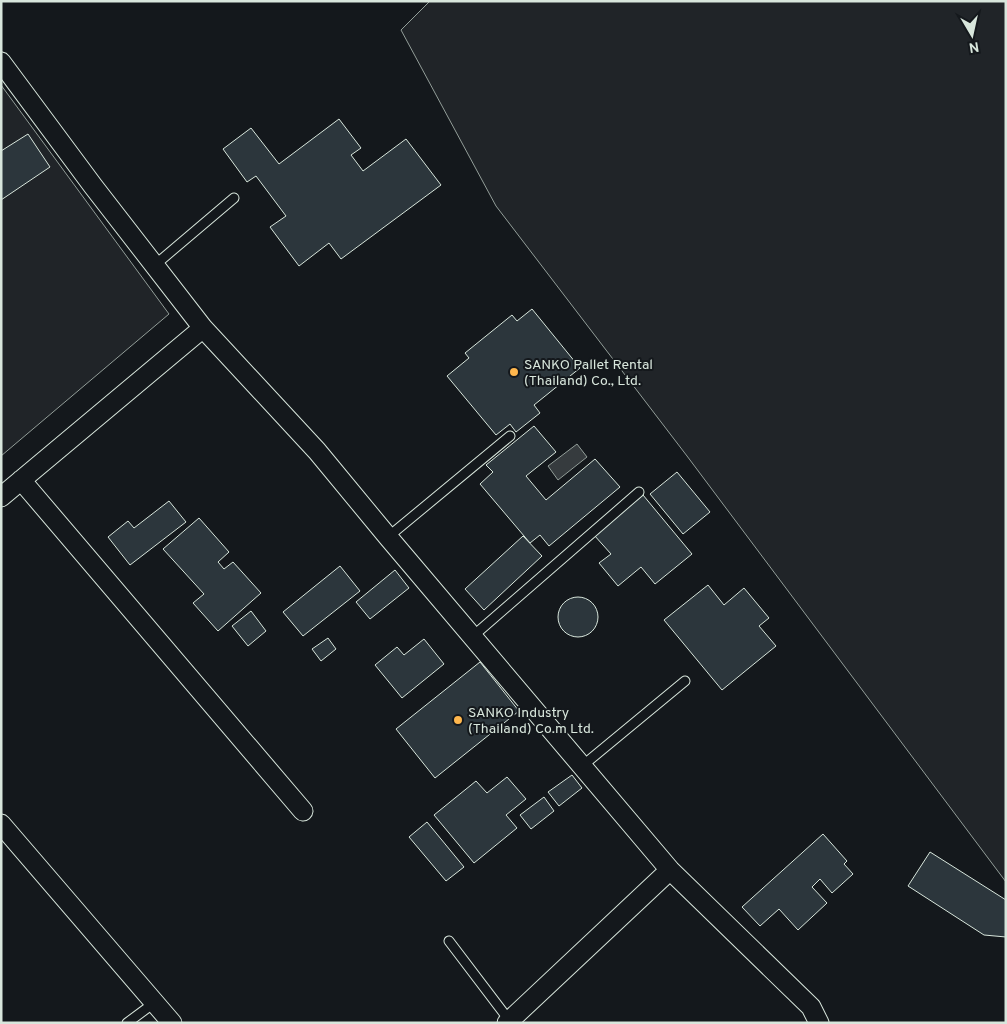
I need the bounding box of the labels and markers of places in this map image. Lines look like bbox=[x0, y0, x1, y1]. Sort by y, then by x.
place label: SANKO Pallet Rental (Thailand) Co., Ltd. bbox=[524, 357, 653, 390]
marker: SANKO Pallet Rental (Thailand) Co., Ltd. bbox=[508, 366, 520, 378]
place label: SANKO Industry (Thailand) Co.m Ltd. bbox=[468, 705, 594, 738]
marker: SANKO Industry (Thailand) Co.m Ltd. bbox=[452, 714, 464, 726]

